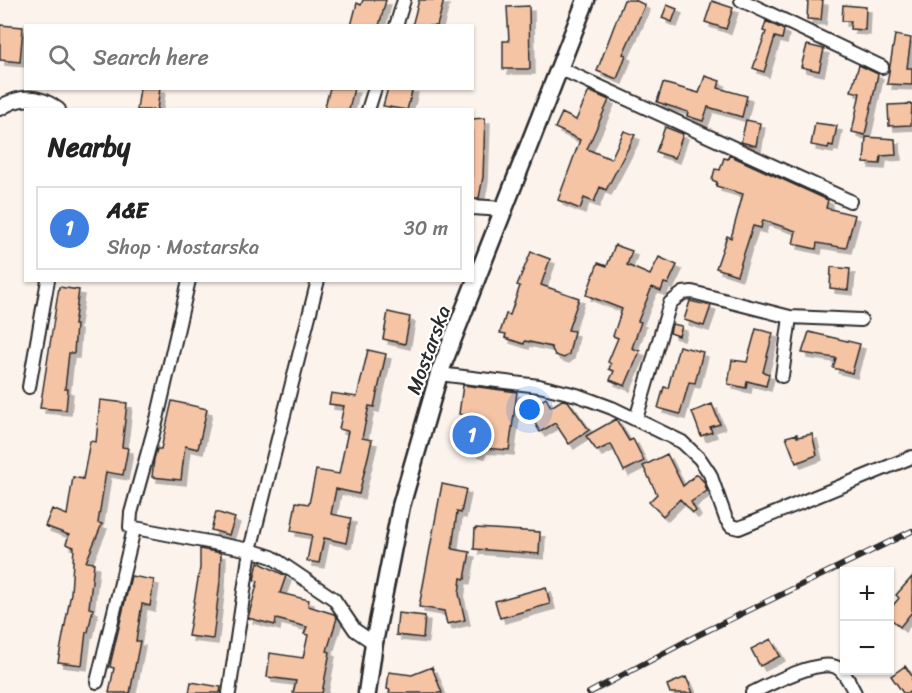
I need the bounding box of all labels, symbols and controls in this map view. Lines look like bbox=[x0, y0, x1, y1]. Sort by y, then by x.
search box bbox=[24, 24, 474, 90]
text: Search here bbox=[93, 38, 209, 77]
icon: search bbox=[45, 41, 78, 74]
text: Nearby bbox=[48, 124, 130, 170]
text: A&E bbox=[107, 191, 148, 230]
text: 1 bbox=[65, 211, 74, 246]
text: 30 m bbox=[404, 211, 448, 246]
text: Shop · Mostarska bbox=[107, 230, 259, 265]
street label: Mostarska bbox=[396, 301, 461, 400]
your location bbox=[515, 395, 544, 424]
pin: 1 bbox=[452, 412, 492, 458]
map controls bbox=[840, 567, 894, 675]
button: + bbox=[840, 567, 894, 621]
button: − bbox=[840, 621, 894, 675]

